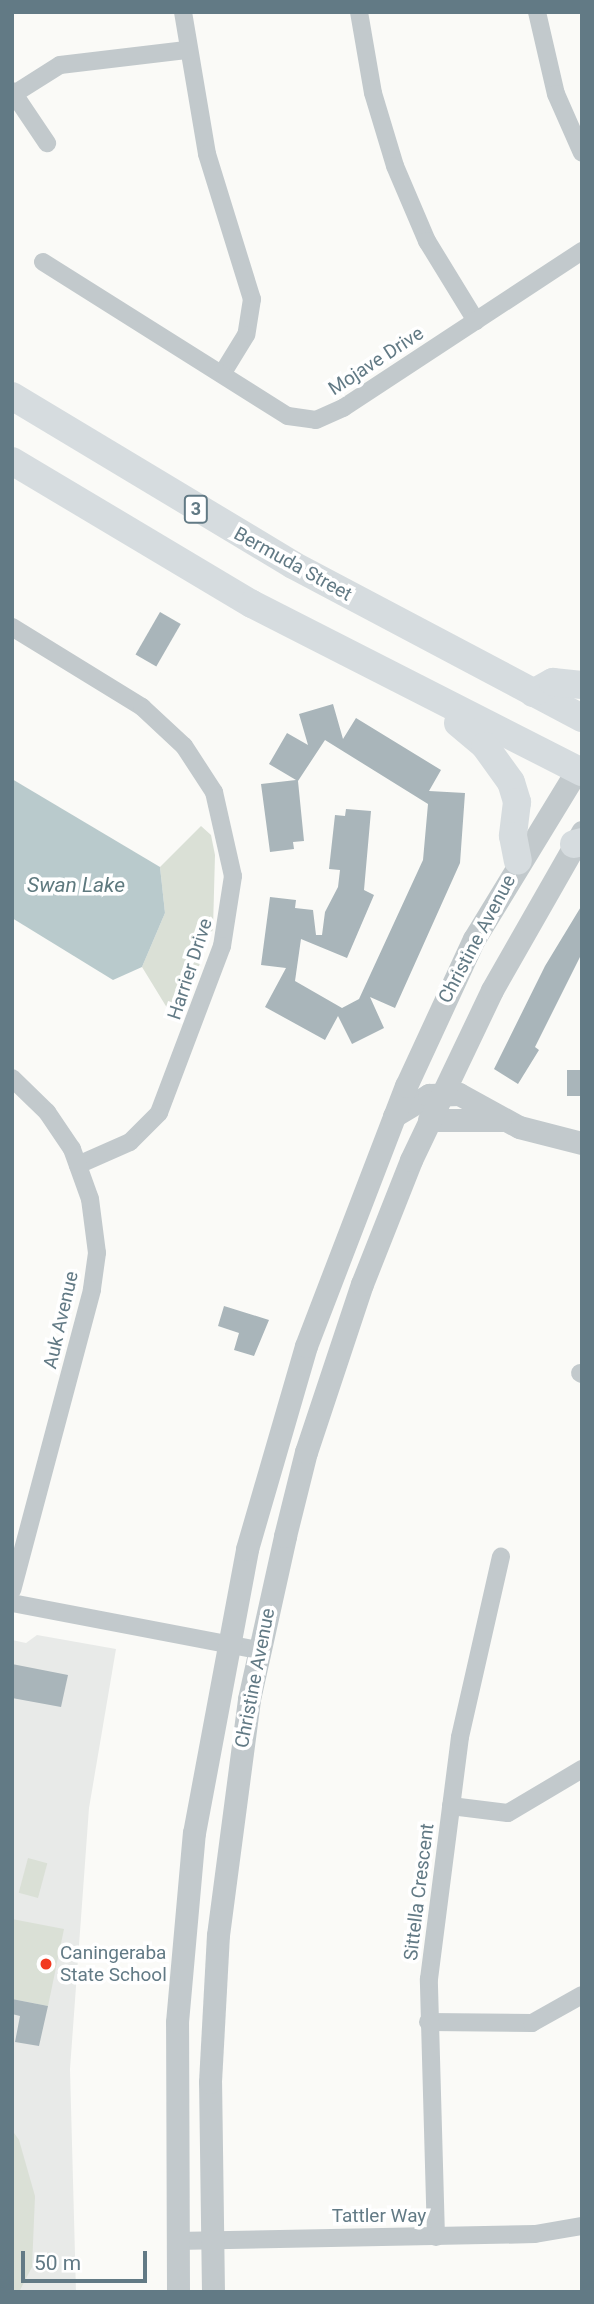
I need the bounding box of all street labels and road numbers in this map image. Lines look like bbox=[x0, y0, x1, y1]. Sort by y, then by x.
street label: Mojave Drive bbox=[324, 322, 428, 400]
road number: 3 bbox=[184, 494, 208, 524]
street label: Bermuda Street bbox=[230, 522, 356, 606]
street label: Christine Avenue bbox=[434, 871, 520, 1007]
street label: Harrier Drive bbox=[163, 915, 217, 1023]
street label: Auk Avenue bbox=[39, 1269, 83, 1371]
street label: Christine Avenue bbox=[230, 1606, 280, 1750]
street label: Sittella Crescent bbox=[399, 1822, 439, 1962]
street label: Tattler Way bbox=[332, 2205, 426, 2227]

